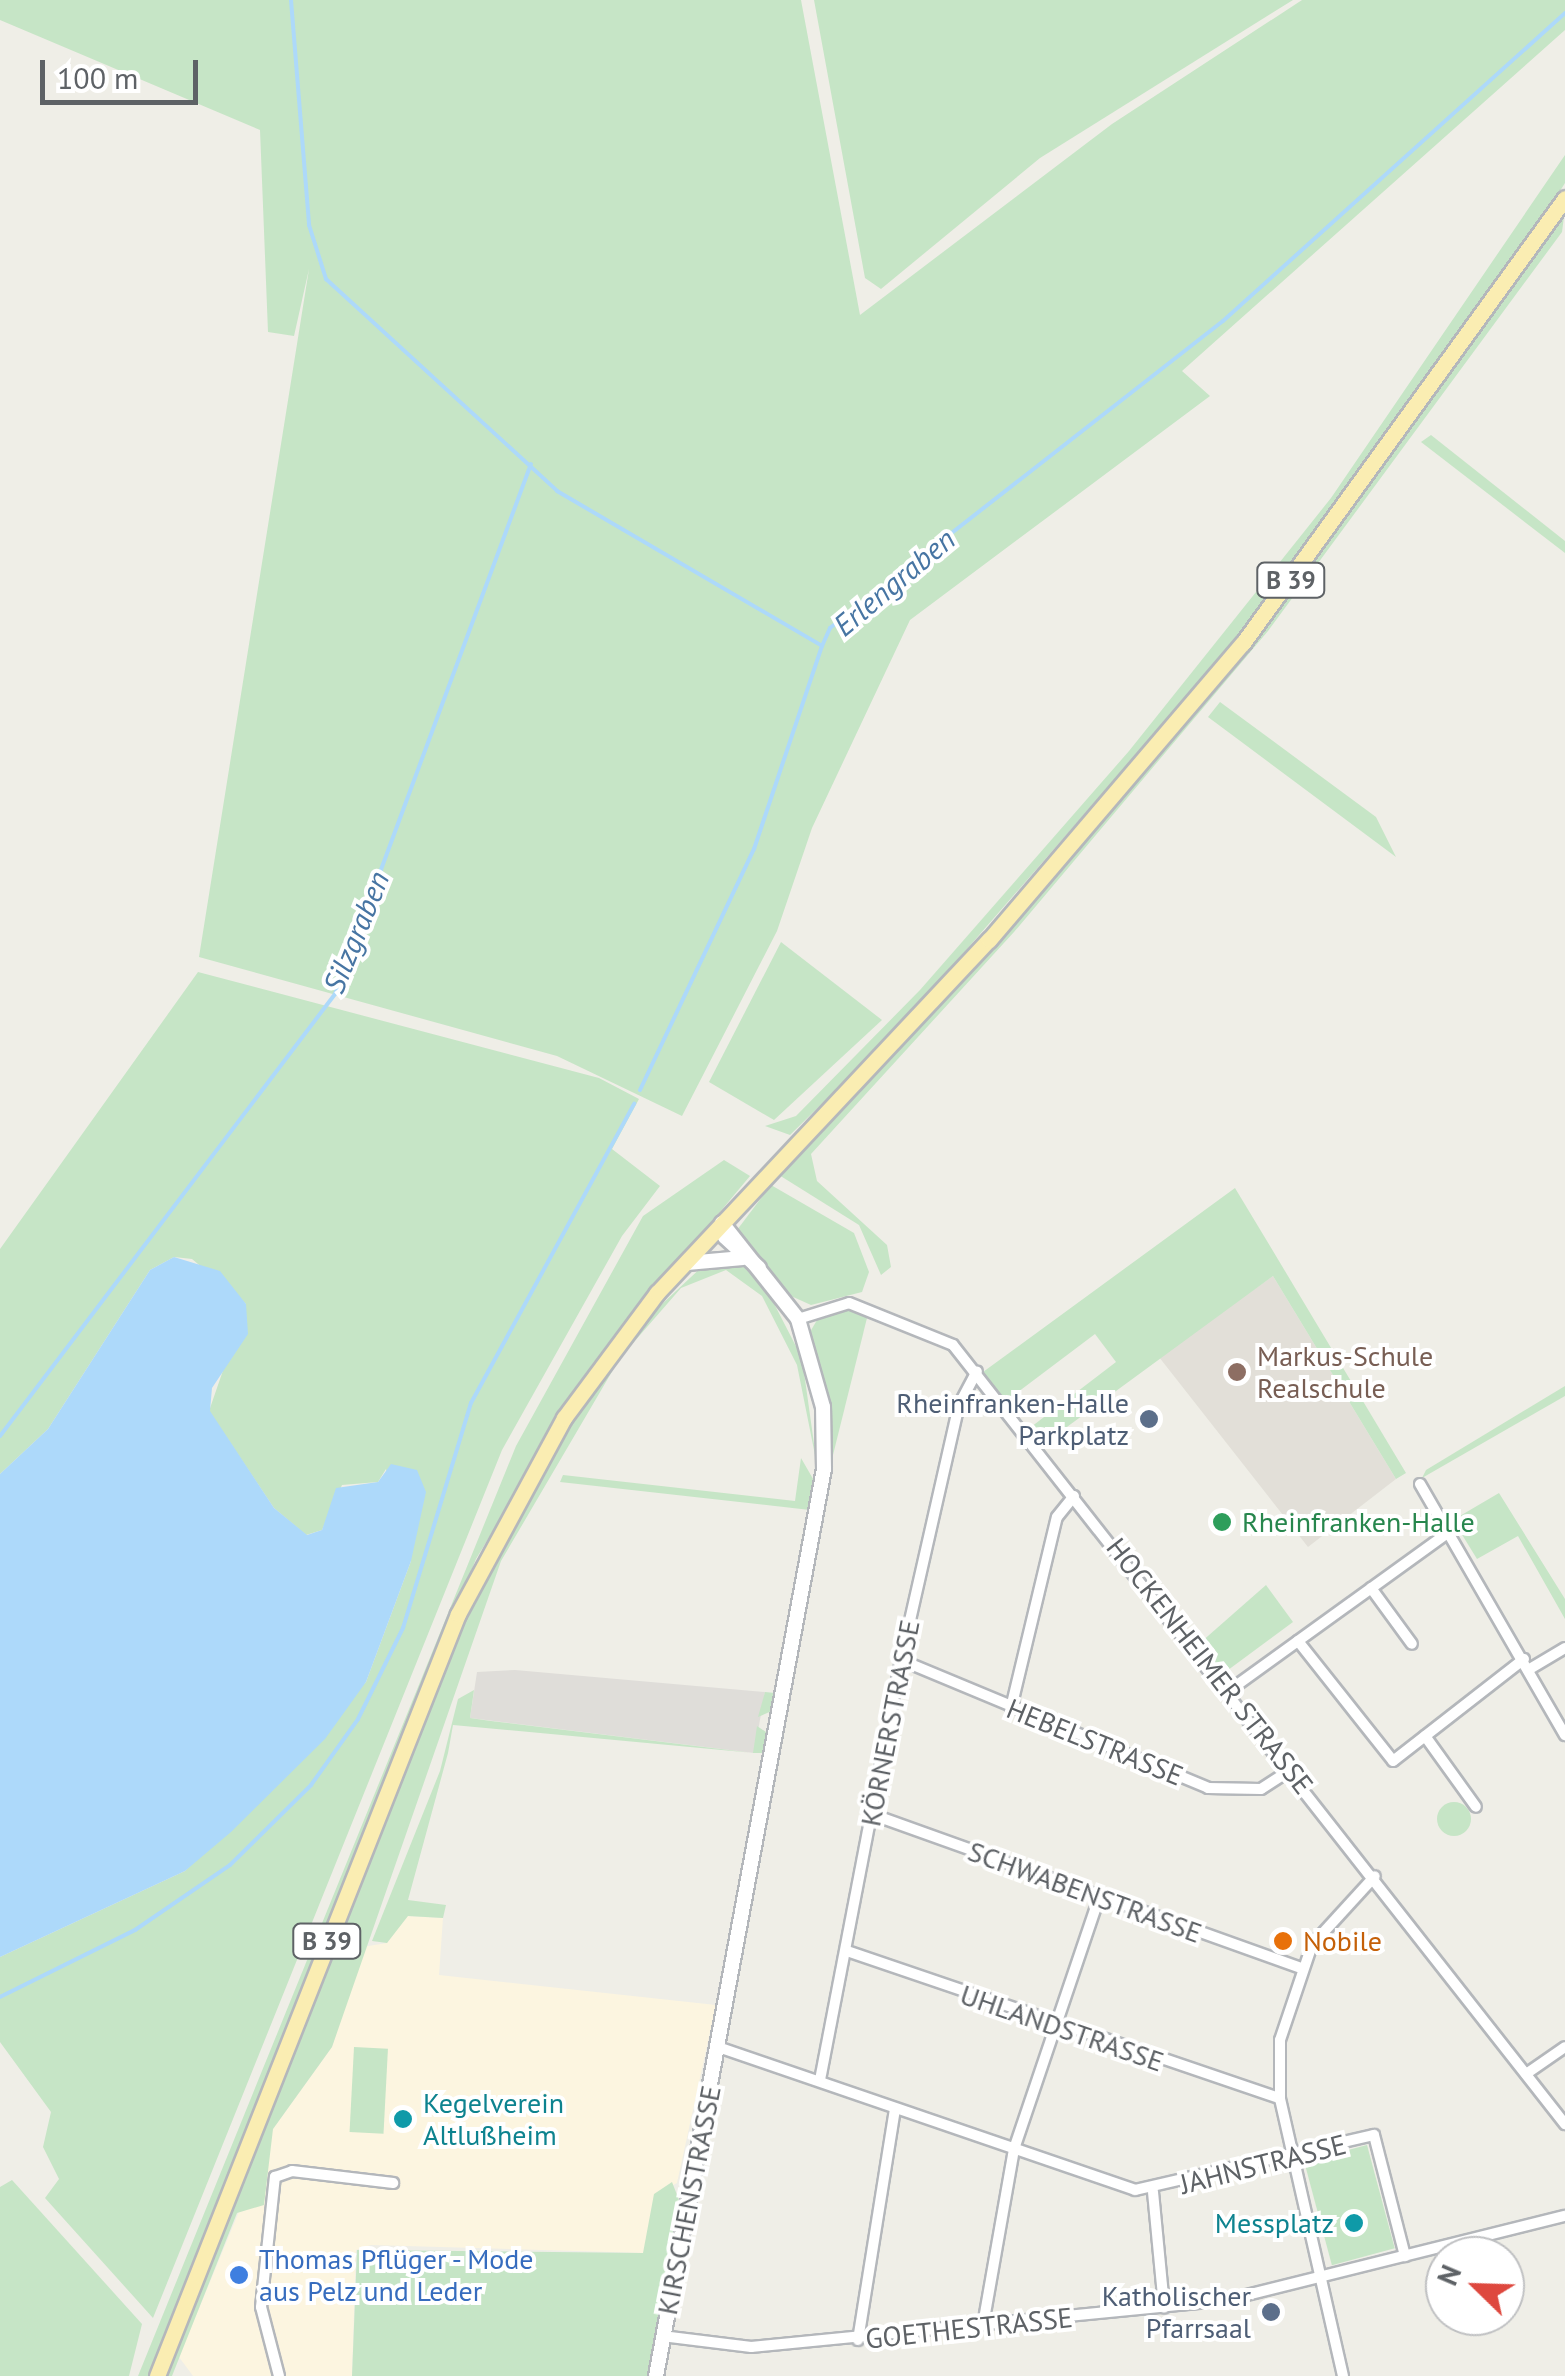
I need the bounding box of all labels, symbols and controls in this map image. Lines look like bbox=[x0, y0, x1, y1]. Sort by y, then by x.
scale bar bbox=[45, 40, 202, 102]
text: 100 m bbox=[57, 58, 138, 97]
water label: Erlengraben bbox=[826, 521, 962, 643]
road number: B 39 bbox=[1256, 560, 1326, 600]
water label: Silzgraben bbox=[315, 866, 397, 998]
place label: Markus-Schule Realschule bbox=[1257, 1339, 1433, 1405]
marker: Markus-Schule Realschule bbox=[1226, 1361, 1248, 1383]
place label: Rheinfranken-Halle Parkplatz bbox=[896, 1386, 1129, 1452]
marker: Rheinfranken-Halle Parkplatz bbox=[1138, 1408, 1160, 1430]
place label: Rheinfranken-Halle bbox=[1242, 1505, 1475, 1539]
marker: Rheinfranken-Halle bbox=[1211, 1511, 1233, 1533]
street label: HOCKENHEIMER STRASSE bbox=[1100, 1531, 1320, 1801]
street label: KÖRNERSTRASSE bbox=[854, 1617, 926, 1829]
street label: HEBELSTRASSE bbox=[1002, 1691, 1188, 1793]
street label: SCHWABENSTRASSE bbox=[964, 1834, 1206, 1950]
road number: B 39 bbox=[292, 1921, 362, 1961]
place label: Nobile bbox=[1303, 1924, 1382, 1958]
marker: Nobile bbox=[1272, 1930, 1294, 1952]
street label: UHLANDSTRASSE bbox=[956, 1977, 1168, 2079]
street label: KIRSCHENSTRASSE bbox=[650, 2082, 728, 2318]
place label: Kegelverein Altlußheim bbox=[423, 2086, 564, 2152]
marker: Kegelverein Altlußheim bbox=[392, 2108, 414, 2130]
street label: JAHNSTRASSE bbox=[1177, 2127, 1349, 2201]
place label: Messplatz bbox=[1215, 2206, 1334, 2240]
marker: Messplatz bbox=[1343, 2212, 1365, 2234]
north arrow bbox=[1425, 2236, 1525, 2336]
place label: Thomas Pflüger - Mode aus Pelz und Leder bbox=[259, 2242, 538, 2308]
text: N bbox=[1428, 2259, 1469, 2291]
marker: Thomas Pflüger - Mode aus Pelz und Leder bbox=[228, 2264, 250, 2286]
place label: Katholischer Pfarrsaal bbox=[1102, 2279, 1251, 2345]
street label: GOETHESTRASSE bbox=[864, 2300, 1074, 2356]
marker: Katholischer Pfarrsaal bbox=[1260, 2301, 1282, 2323]

